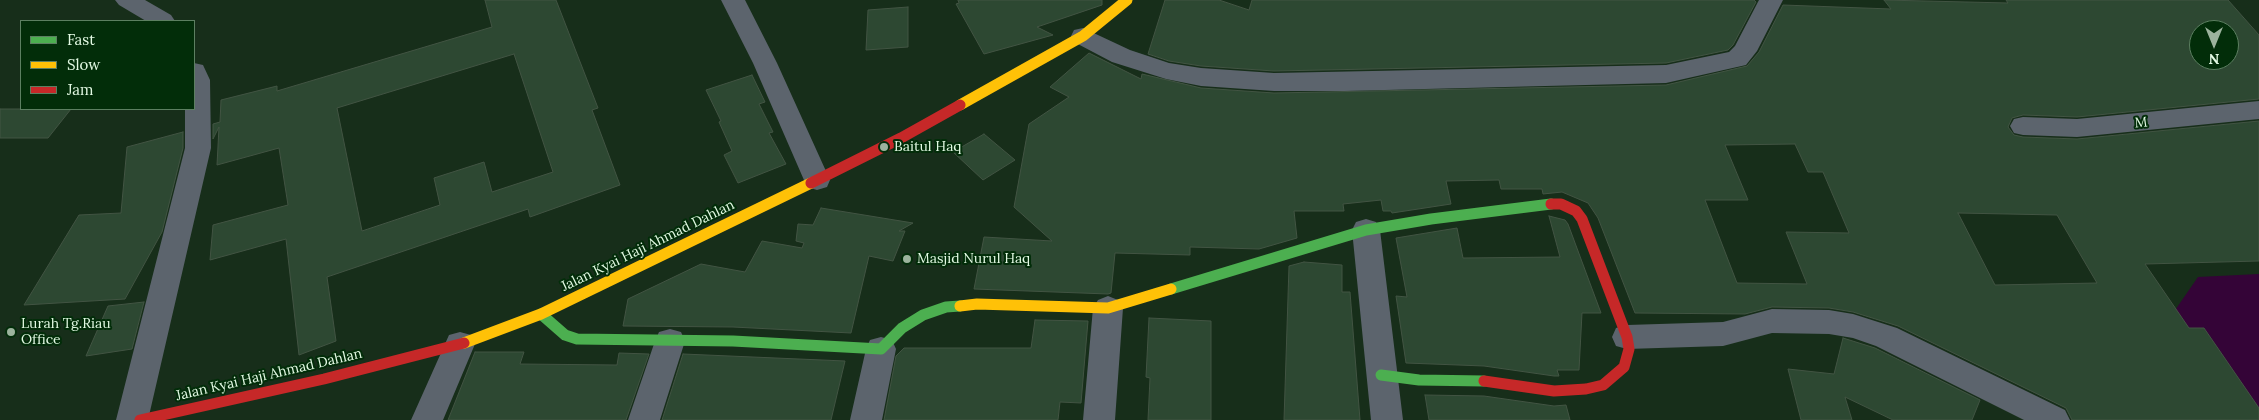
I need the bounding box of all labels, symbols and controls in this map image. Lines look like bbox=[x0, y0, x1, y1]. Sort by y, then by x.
legend bbox=[20, 20, 195, 110]
north arrow bbox=[2189, 20, 2239, 70]
text: Fast bbox=[67, 30, 95, 49]
text: N bbox=[2209, 50, 2219, 68]
text: Slow bbox=[67, 55, 100, 74]
text: Jam bbox=[67, 80, 94, 99]
street label: M bbox=[2134, 114, 2148, 132]
place label: Baitul Haq bbox=[894, 139, 961, 155]
marker: Baitul Haq bbox=[878, 141, 890, 153]
street label: Jalan Kyai Haji Ahmad Dahlan bbox=[559, 197, 737, 295]
place label: Masjid Nurul Haq bbox=[917, 251, 1030, 267]
marker: Masjid Nurul Haq bbox=[901, 253, 913, 265]
place label: Lurah Tg.Riau Office bbox=[21, 316, 110, 348]
marker: Lurah Tg.Riau Office bbox=[5, 326, 17, 338]
street label: Jalan Kyai Haji Ahmad Dahlan bbox=[174, 345, 364, 405]

